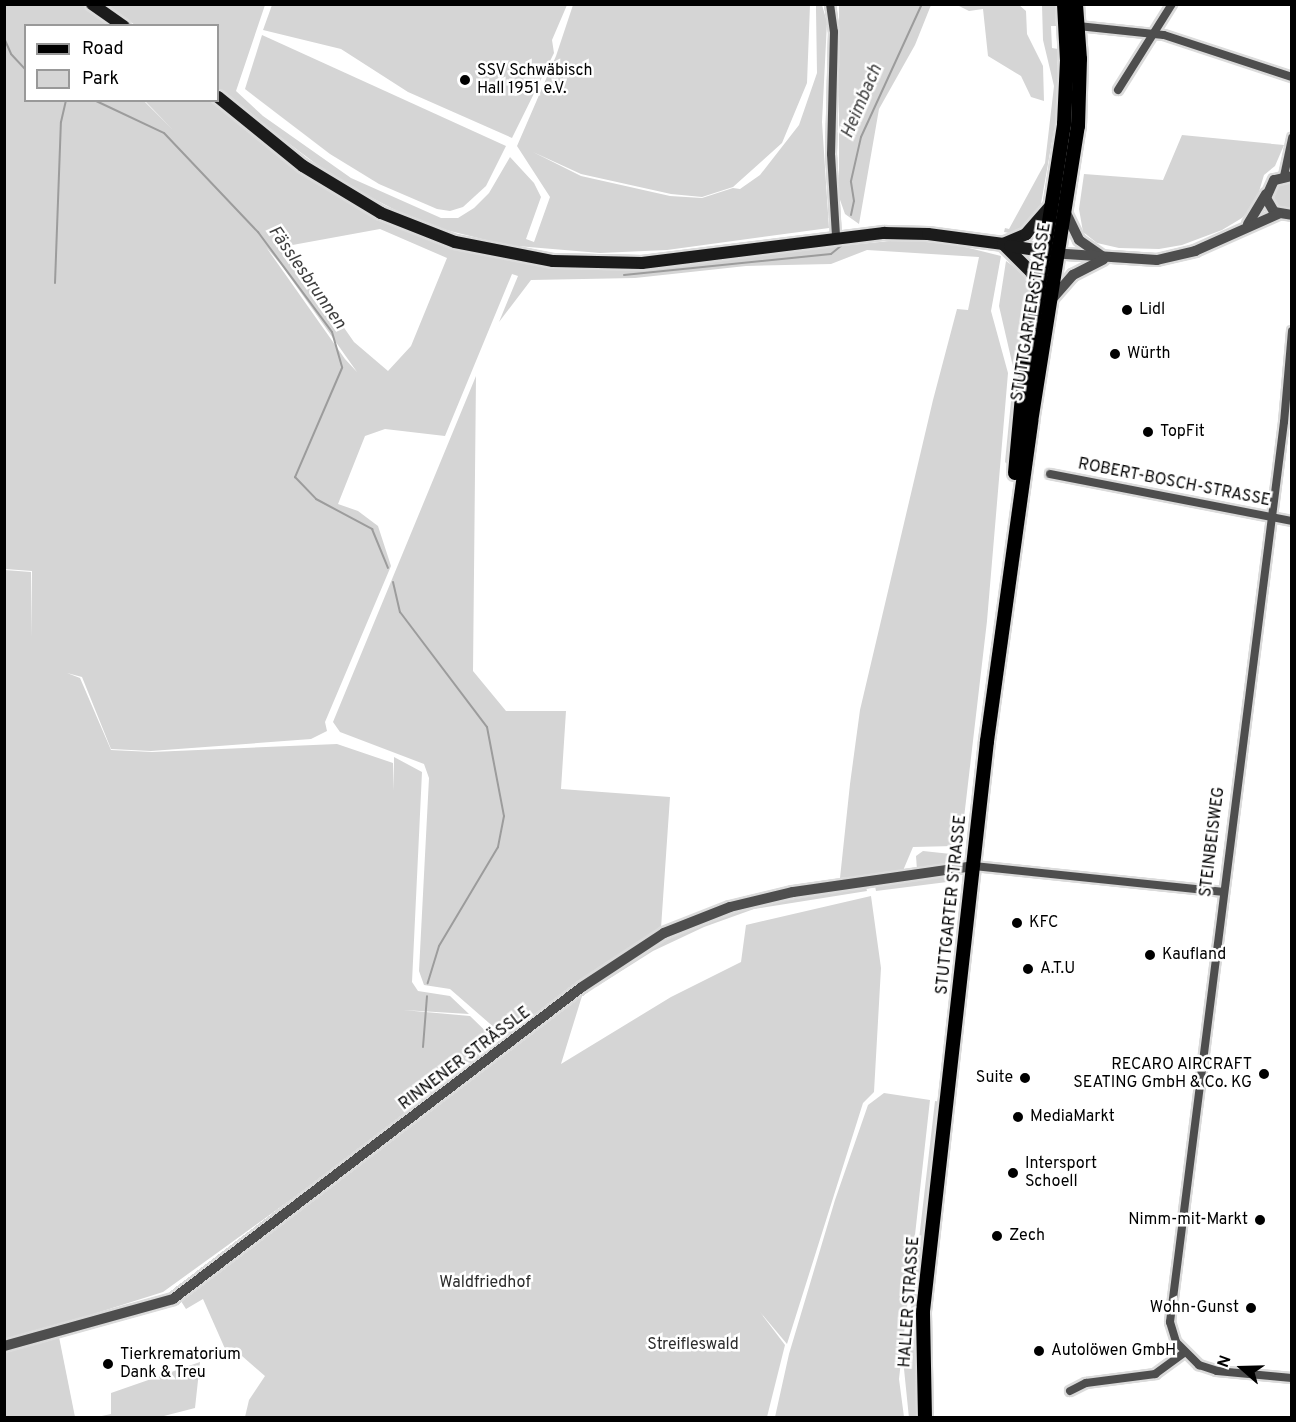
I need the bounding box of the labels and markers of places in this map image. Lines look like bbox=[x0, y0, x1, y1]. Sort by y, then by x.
place label: SSV Schwäbisch Hall 1951 e.V. bbox=[477, 61, 593, 99]
marker: SSV Schwäbisch Hall 1951 e.V. bbox=[458, 73, 472, 87]
place label: Lidl bbox=[1139, 300, 1165, 320]
marker: Lidl bbox=[1120, 303, 1134, 317]
place label: Würth bbox=[1127, 344, 1170, 364]
marker: Würth bbox=[1108, 347, 1122, 361]
place label: TopFit bbox=[1160, 422, 1205, 442]
marker: TopFit bbox=[1141, 425, 1155, 439]
place label: KFC bbox=[1029, 913, 1058, 933]
marker: KFC bbox=[1010, 916, 1024, 930]
place label: Kaufland bbox=[1162, 945, 1226, 965]
marker: Kaufland bbox=[1143, 948, 1157, 962]
place label: A.T.U bbox=[1040, 959, 1075, 979]
marker: A.T.U bbox=[1021, 962, 1035, 976]
place label: RECARO AIRCRAFT SEATING GmbH & Co. KG bbox=[1073, 1055, 1252, 1093]
marker: RECARO AIRCRAFT SEATING GmbH & Co. KG bbox=[1257, 1067, 1271, 1081]
place label: Suite bbox=[976, 1068, 1013, 1088]
marker: Suite bbox=[1018, 1071, 1032, 1085]
place label: MediaMarkt bbox=[1030, 1107, 1115, 1127]
marker: MediaMarkt bbox=[1011, 1110, 1025, 1124]
place label: Intersport Schoell bbox=[1025, 1154, 1097, 1192]
marker: Intersport Schoell bbox=[1006, 1166, 1020, 1180]
place label: Nimm-mit-Markt bbox=[1128, 1210, 1248, 1230]
marker: Nimm-mit-Markt bbox=[1253, 1213, 1267, 1227]
place label: Zech bbox=[1009, 1226, 1045, 1246]
marker: Zech bbox=[990, 1229, 1004, 1243]
place label: Wohn-Gunst bbox=[1150, 1298, 1239, 1318]
marker: Wohn-Gunst bbox=[1244, 1301, 1258, 1315]
place label: Autolöwen GmbH bbox=[1051, 1341, 1176, 1361]
marker: Autolöwen GmbH bbox=[1032, 1344, 1046, 1358]
place label: Tierkrematorium Dank & Treu bbox=[120, 1345, 241, 1383]
marker: Tierkrematorium Dank & Treu bbox=[101, 1357, 115, 1371]

